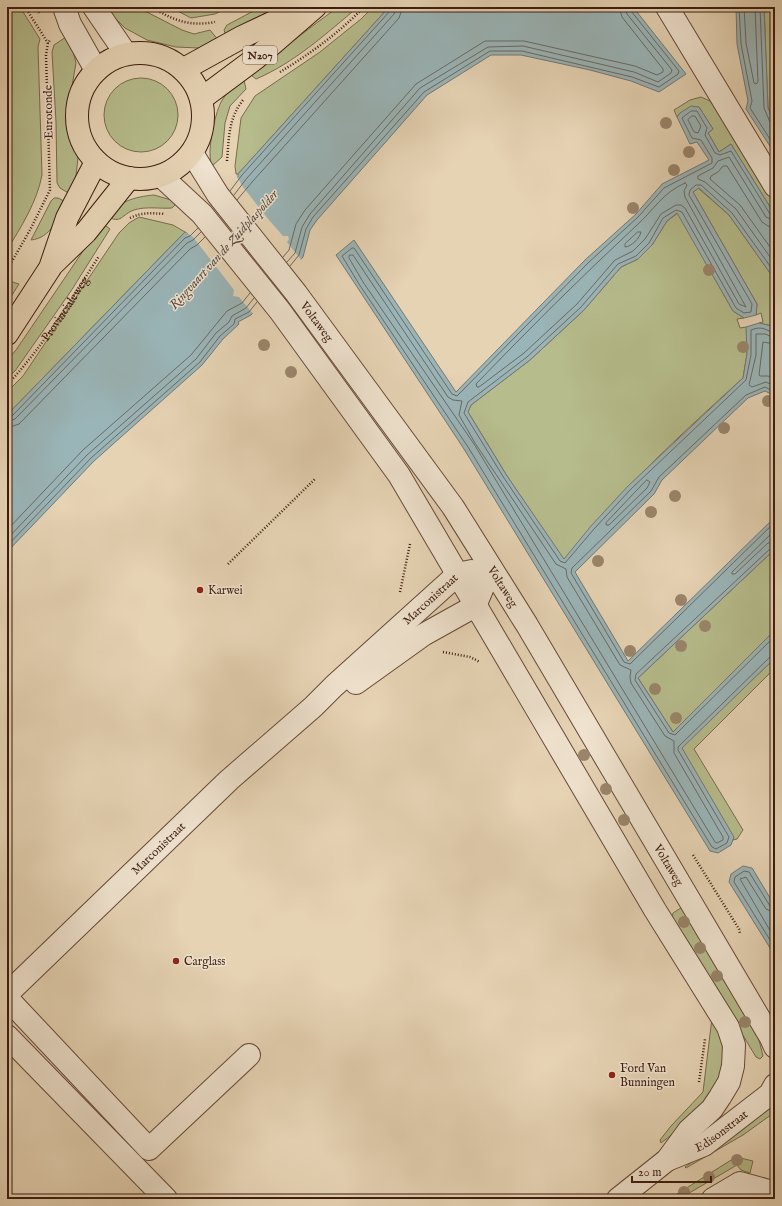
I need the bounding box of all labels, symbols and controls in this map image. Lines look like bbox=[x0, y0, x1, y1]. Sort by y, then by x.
road number: N207 bbox=[243, 46, 277, 64]
street label: Eurotonde bbox=[41, 84, 56, 139]
water label: Ringvaart van de Zuidplaspolder bbox=[166, 186, 283, 314]
street label: Provincialeweg bbox=[38, 273, 93, 344]
street label: Voltaweg bbox=[296, 298, 336, 345]
street label: Voltaweg bbox=[483, 563, 521, 611]
street label: Marconistraat bbox=[400, 571, 461, 628]
place label: Karwei bbox=[208, 583, 243, 598]
marker: Karwei bbox=[195, 585, 205, 595]
street label: Marconistraat bbox=[128, 819, 189, 878]
street label: Voltaweg bbox=[650, 841, 687, 889]
place label: Carglass bbox=[184, 954, 226, 969]
marker: Carglass bbox=[171, 956, 181, 966]
place label: Ford Van Bunningen bbox=[620, 1061, 676, 1090]
marker: Ford Van Bunningen bbox=[607, 1070, 617, 1080]
street label: Edisonstraat bbox=[693, 1107, 751, 1156]
scale bar bbox=[632, 1158, 711, 1184]
text: 20 m bbox=[638, 1165, 661, 1180]

